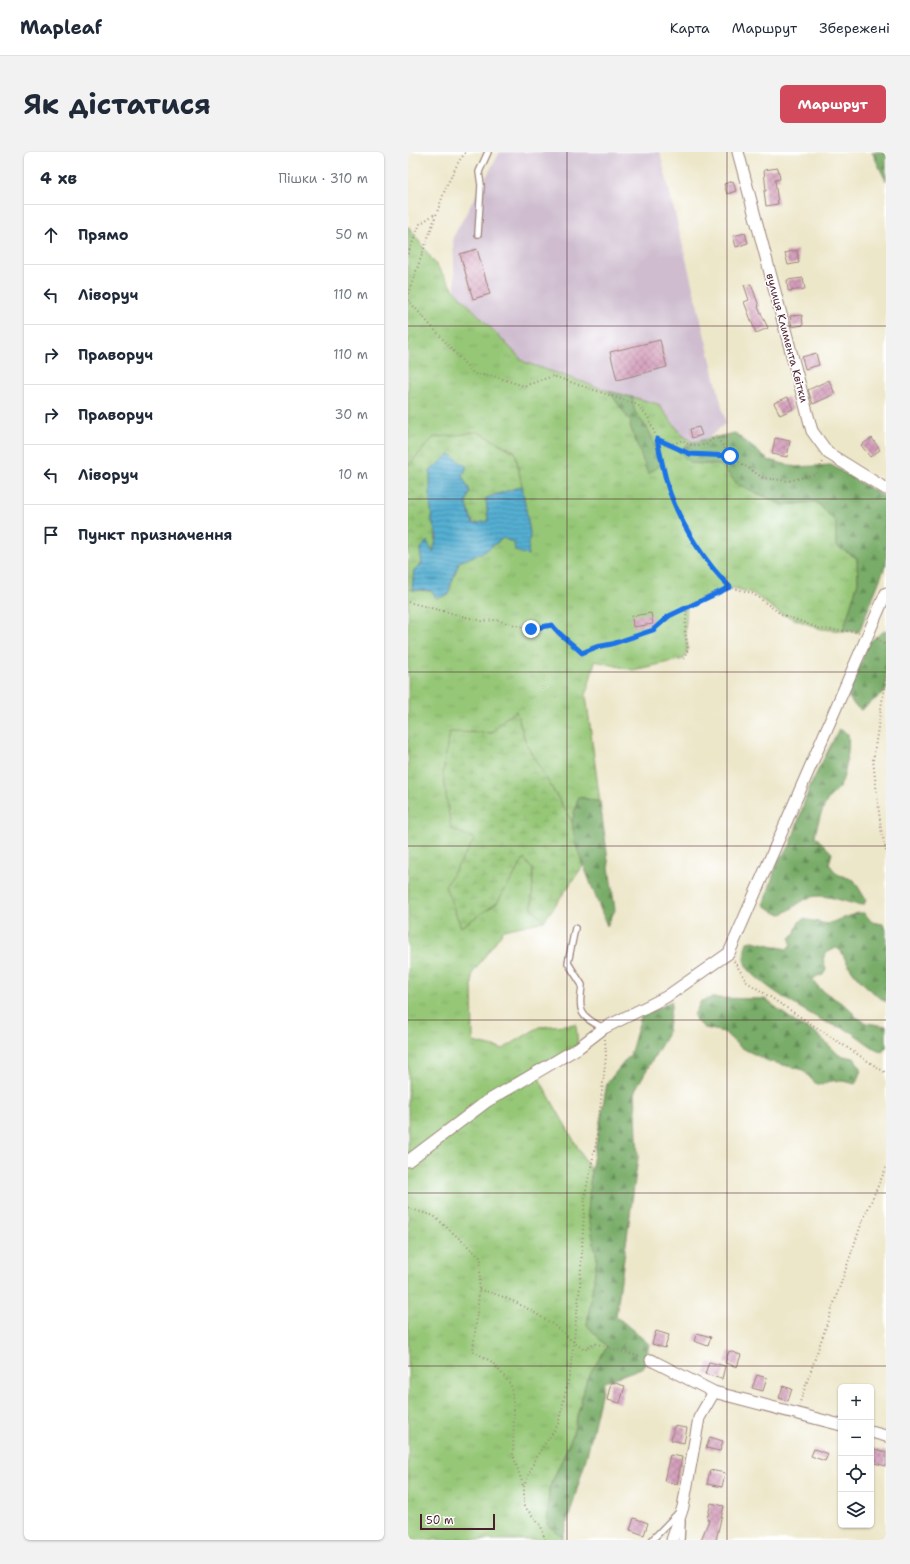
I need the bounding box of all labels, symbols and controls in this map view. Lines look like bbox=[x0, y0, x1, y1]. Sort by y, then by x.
text: Mapleaf bbox=[20, 15, 102, 40]
text: Карта bbox=[670, 19, 710, 37]
text: Маршрут bbox=[732, 19, 797, 37]
text: Збережені bbox=[819, 19, 890, 37]
text: Як дістатися bbox=[24, 85, 211, 123]
button: Маршрут bbox=[780, 85, 886, 123]
text: 4 хв bbox=[40, 167, 77, 189]
text: Пішки · 310 m bbox=[278, 170, 368, 187]
icon: ahead bbox=[40, 224, 62, 246]
text: Прямо bbox=[78, 225, 128, 245]
text: 50 m bbox=[335, 226, 368, 243]
street label: вулиця Климента Квітки bbox=[763, 272, 811, 404]
icon: left bbox=[40, 284, 62, 306]
text: Ліворуч bbox=[78, 285, 138, 305]
text: 110 m bbox=[333, 286, 368, 303]
icon: right bbox=[40, 344, 62, 366]
text: Праворуч bbox=[78, 345, 153, 365]
text: 110 m bbox=[333, 346, 368, 363]
icon: right bbox=[40, 404, 62, 426]
text: Праворуч bbox=[78, 405, 153, 425]
text: 30 m bbox=[334, 406, 368, 423]
route start bbox=[721, 447, 739, 465]
icon: left bbox=[40, 464, 62, 486]
text: Ліворуч bbox=[78, 465, 138, 485]
text: 10 m bbox=[338, 466, 368, 483]
icon: arrive bbox=[40, 524, 62, 546]
text: Пункт призначення bbox=[78, 525, 233, 545]
route end bbox=[522, 620, 540, 638]
map controls bbox=[838, 1384, 874, 1528]
button: + bbox=[838, 1384, 874, 1420]
button: − bbox=[838, 1420, 874, 1456]
button: locate bbox=[838, 1456, 874, 1492]
button: layers bbox=[838, 1492, 874, 1528]
scale bar bbox=[420, 1512, 495, 1531]
text: 50 m bbox=[426, 1513, 454, 1528]

